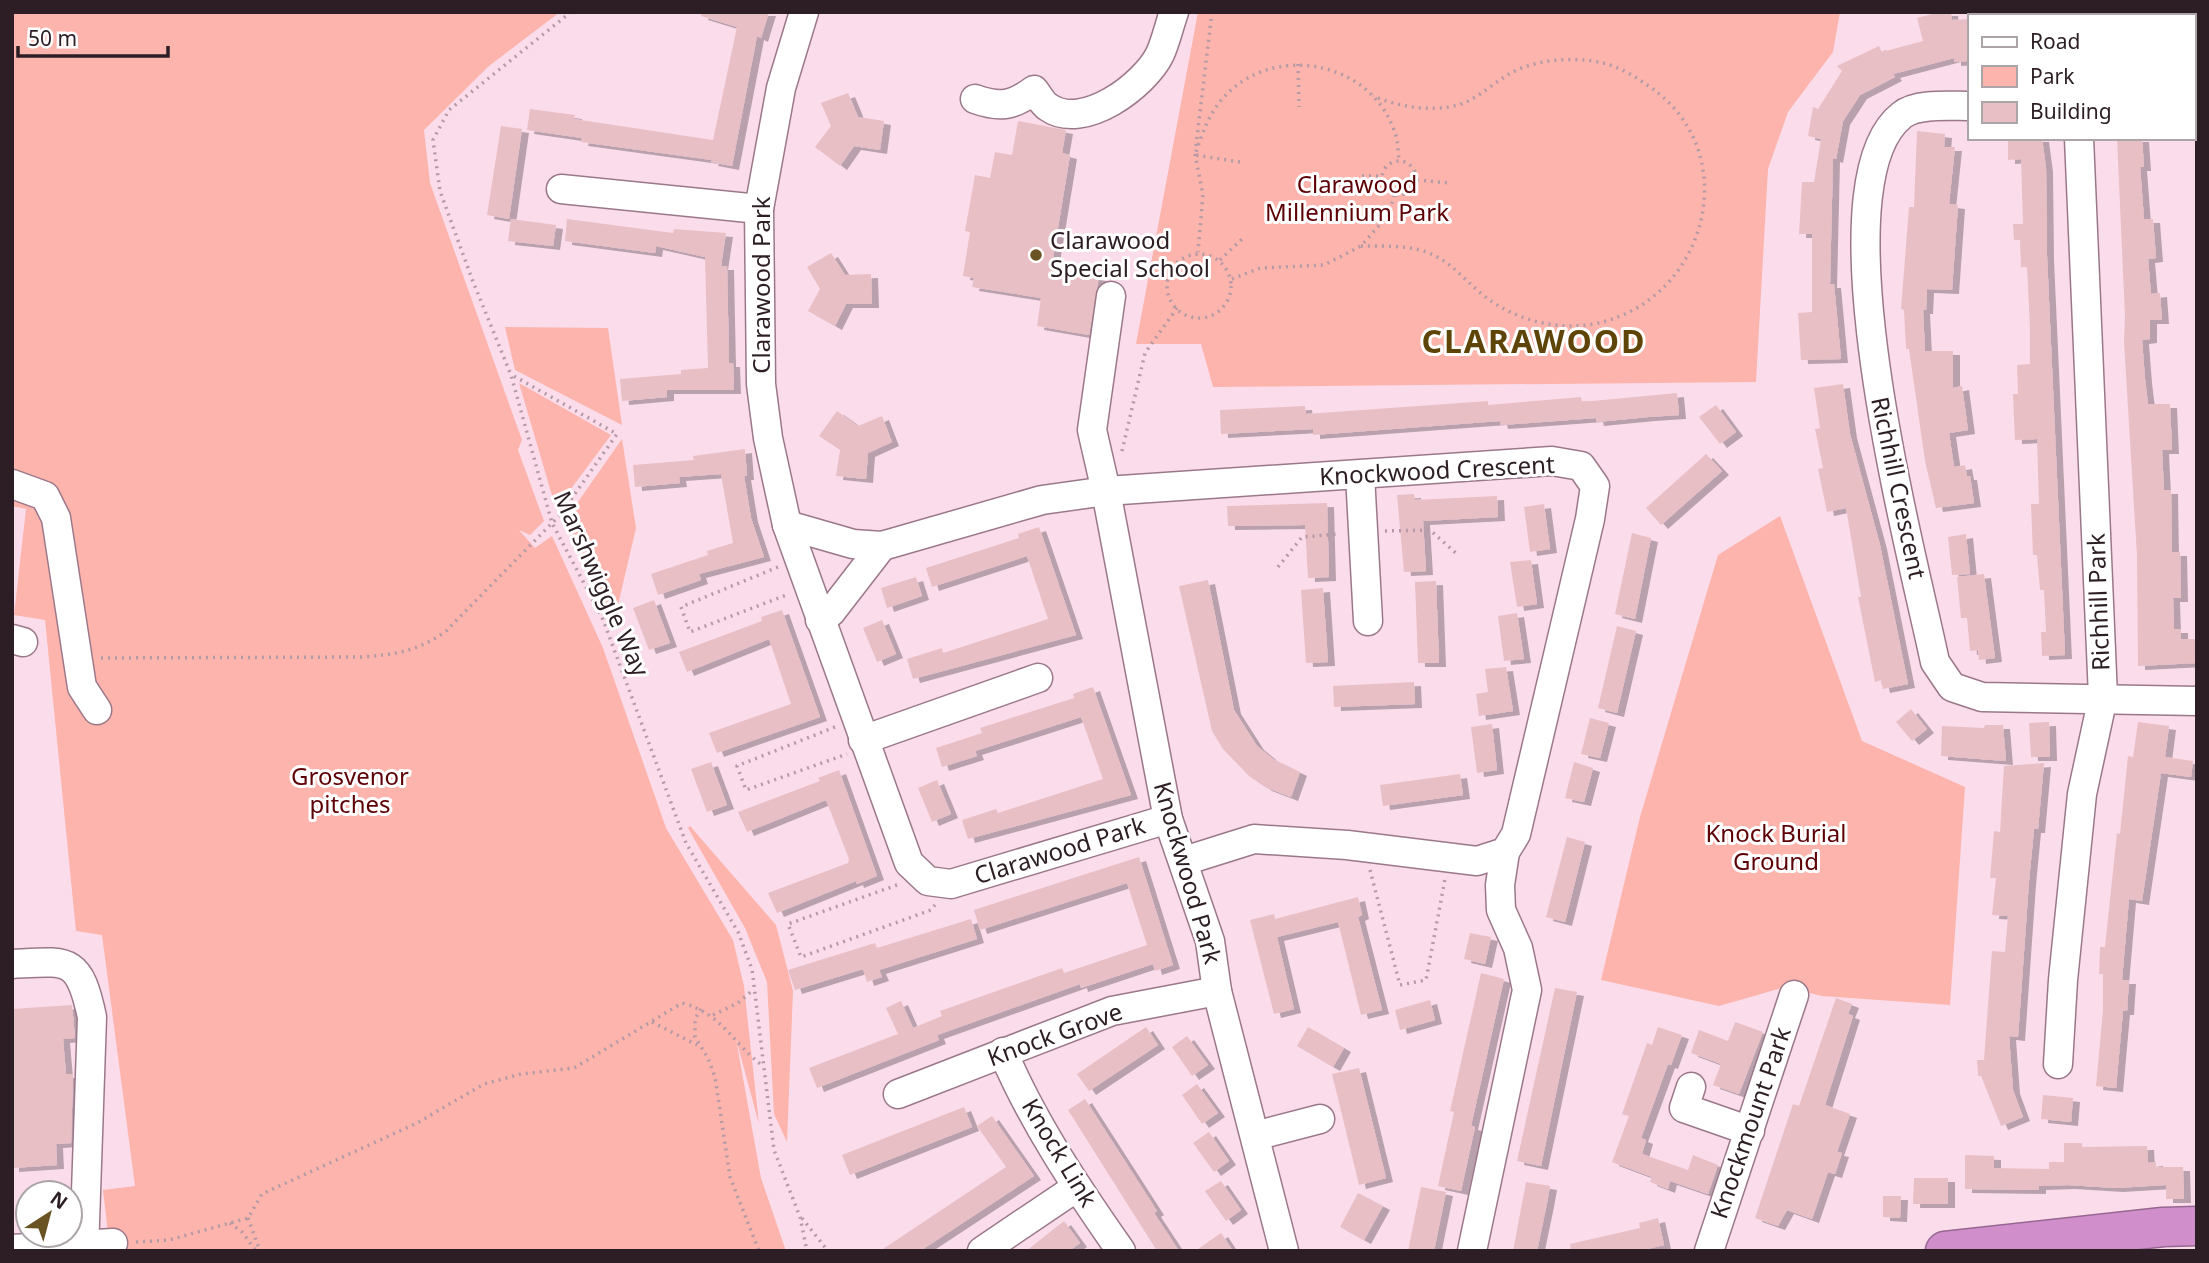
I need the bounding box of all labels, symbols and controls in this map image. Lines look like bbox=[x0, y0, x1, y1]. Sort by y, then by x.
scale bar bbox=[18, 14, 168, 58]
legend bbox=[1968, 14, 2195, 140]
text: 50 m bbox=[28, 24, 77, 52]
text: Road bbox=[2030, 27, 2080, 55]
text: Park bbox=[2030, 62, 2075, 90]
text: Building bbox=[2030, 97, 2112, 125]
park label: Clarawood Millennium Park bbox=[1265, 167, 1449, 228]
street label: Clarawood Park bbox=[744, 196, 777, 374]
place label: Clarawood Special School bbox=[1050, 223, 1210, 284]
marker: Clarawood Special School bbox=[1028, 247, 1044, 263]
district label: CLARAWOOD bbox=[1421, 319, 1647, 362]
street label: Richhill Crescent bbox=[1864, 394, 1935, 582]
street label: Knockwood Crescent bbox=[1318, 447, 1556, 492]
street label: Marshwiggle Way bbox=[547, 486, 658, 682]
street label: Richhill Park bbox=[2079, 532, 2116, 672]
park label: Grosvenor pitches bbox=[291, 759, 409, 820]
street label: Knockwood Park bbox=[1147, 778, 1230, 968]
street label: Clarawood Park bbox=[970, 808, 1149, 891]
park label: Knock Burial Ground bbox=[1706, 816, 1846, 877]
street label: Knock Grove bbox=[982, 994, 1127, 1073]
street label: Knockmount Park bbox=[1701, 1022, 1798, 1223]
street label: Knock Link bbox=[1015, 1092, 1106, 1213]
north arrow bbox=[14, 1179, 84, 1249]
text: N bbox=[45, 1185, 73, 1215]

